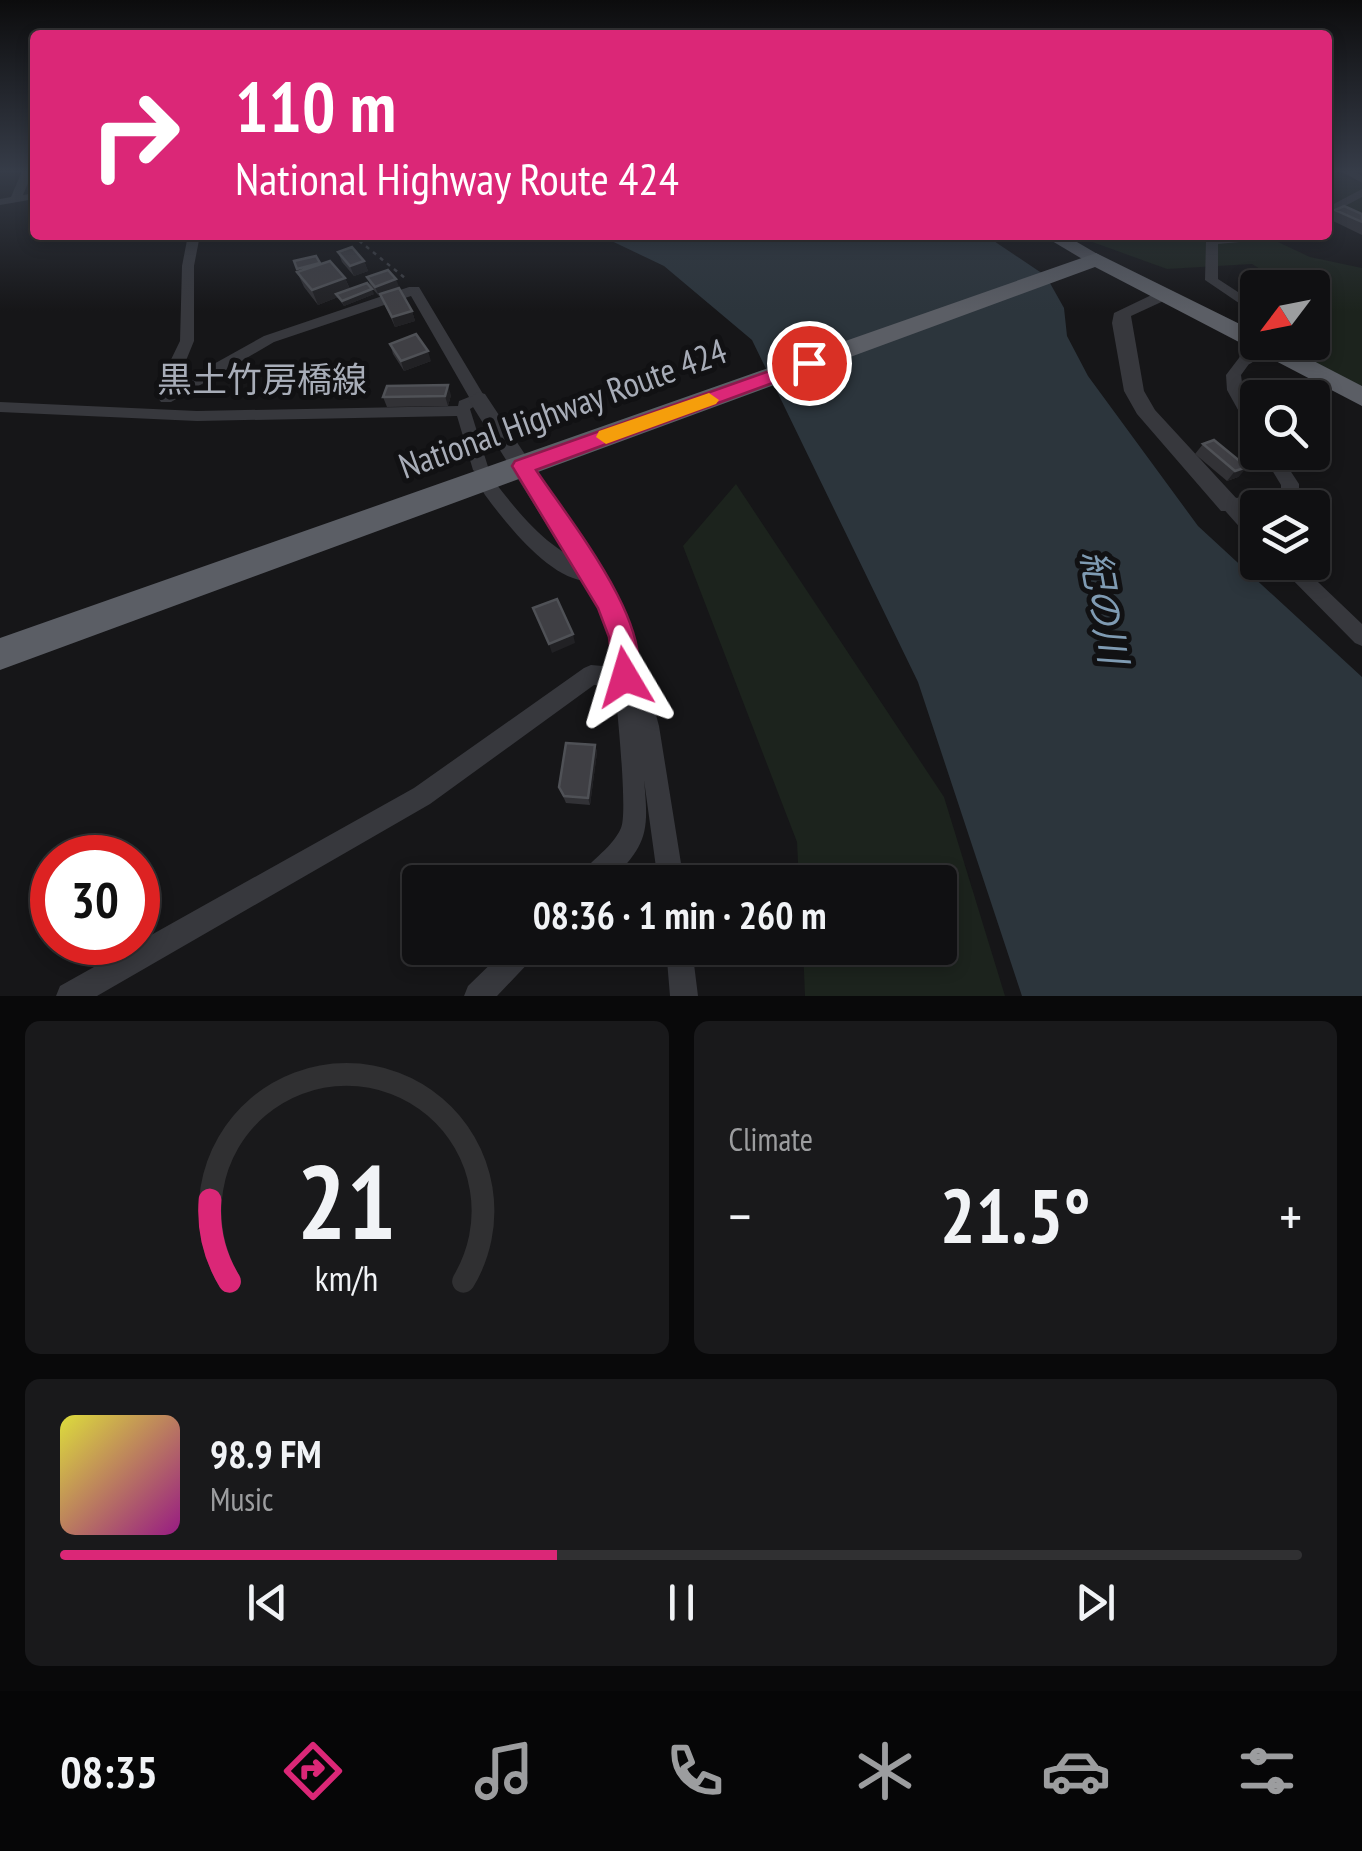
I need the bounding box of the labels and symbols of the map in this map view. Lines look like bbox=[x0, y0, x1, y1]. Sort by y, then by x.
north arrow bbox=[1240, 270, 1330, 360]
pin bbox=[767, 321, 852, 406]
street label: National Highway Route 424 bbox=[392, 327, 733, 489]
street label: 黒土竹房橋線 bbox=[157, 356, 367, 402]
water label: 紀の川 bbox=[1071, 546, 1140, 671]
position arrow bbox=[573, 625, 677, 729]
speed limit sign: 30 bbox=[30, 835, 160, 965]

